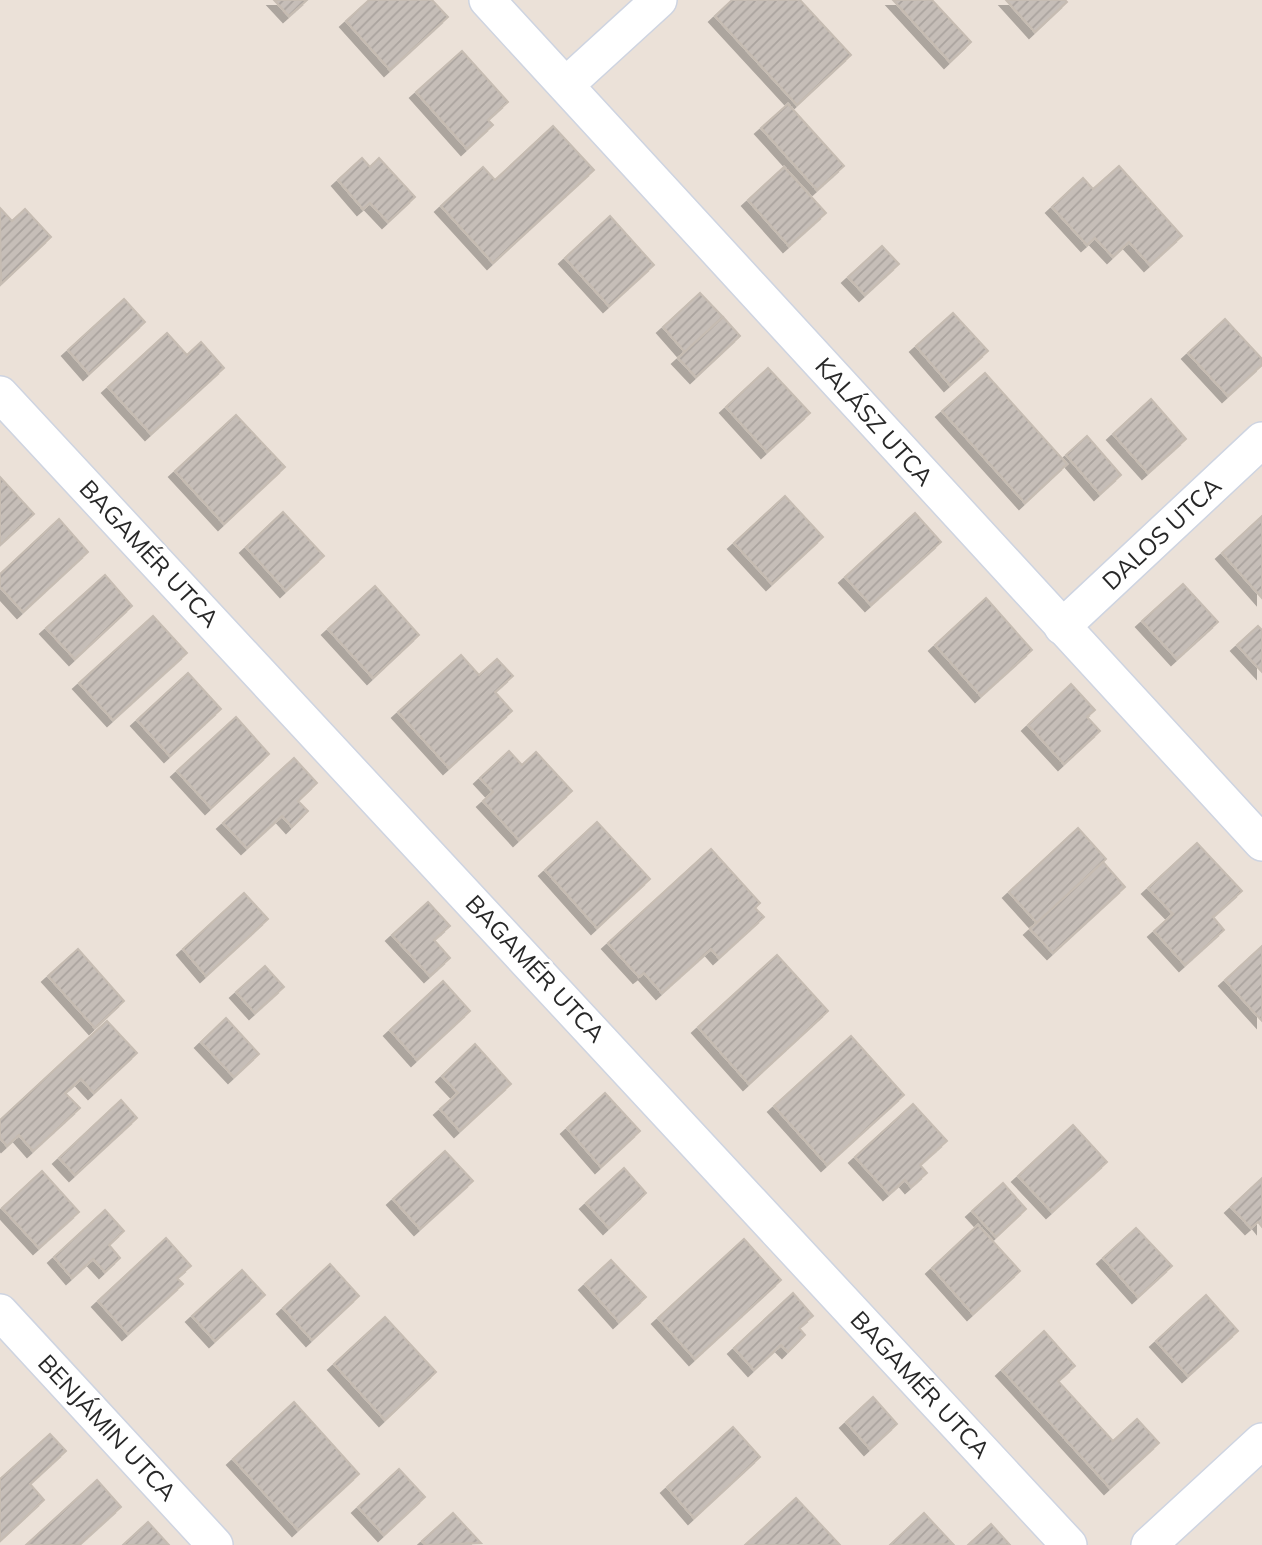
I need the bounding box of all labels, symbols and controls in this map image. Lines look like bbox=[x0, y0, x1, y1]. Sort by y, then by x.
street label: KALÁSZ UTCA bbox=[809, 351, 940, 492]
street label: DALOS UTCA bbox=[1096, 470, 1227, 596]
street label: BAGAMÉR UTCA bbox=[74, 473, 226, 634]
street label: BAGAMÉR UTCA bbox=[460, 888, 612, 1049]
street label: BAGAMÉR UTCA bbox=[845, 1304, 997, 1465]
street label: BENJÁMIN UTCA bbox=[32, 1348, 184, 1507]

